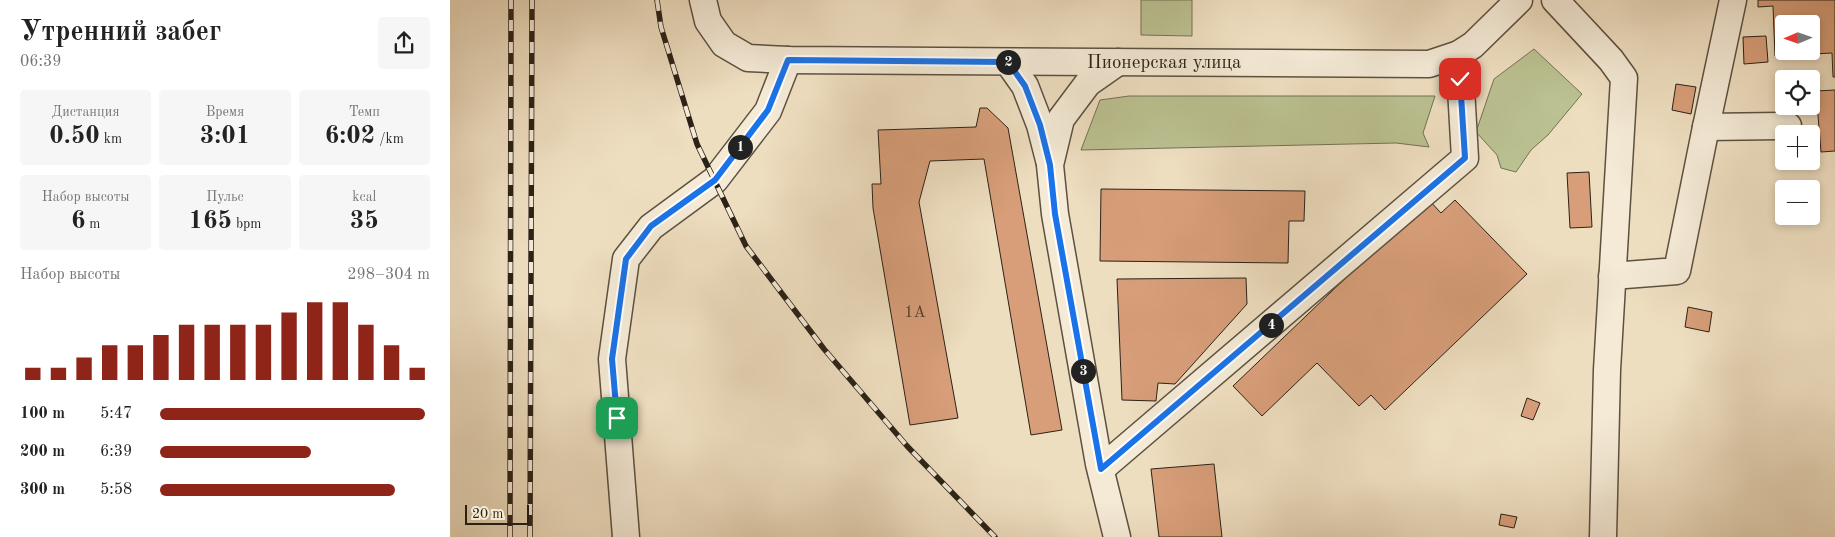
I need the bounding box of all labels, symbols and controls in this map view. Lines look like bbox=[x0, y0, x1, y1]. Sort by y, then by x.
north arrow bbox=[1775, 15, 1820, 60]
map controls bbox=[1775, 15, 1820, 225]
button: share bbox=[378, 17, 430, 69]
text: Утренний забег bbox=[20, 19, 221, 47]
pin: 2 bbox=[996, 50, 1020, 74]
text: 06:39 bbox=[20, 54, 62, 70]
street label: Пионерская улица bbox=[1087, 54, 1242, 73]
text: 2 bbox=[1004, 55, 1013, 69]
pin bbox=[1439, 58, 1481, 100]
icon: check bbox=[1446, 65, 1474, 93]
button: locate bbox=[1775, 70, 1820, 115]
text: Дистанция bbox=[52, 105, 120, 119]
text: Время bbox=[206, 105, 244, 119]
text: Темп bbox=[349, 105, 380, 119]
text: 0.50 bbox=[49, 124, 100, 149]
text: 3:01 bbox=[200, 124, 250, 149]
text: 6:02 bbox=[325, 124, 375, 149]
button: + bbox=[1775, 125, 1820, 170]
text: km bbox=[100, 132, 122, 146]
text: /km bbox=[375, 132, 404, 146]
pin: 1 bbox=[728, 134, 752, 160]
text: 1 bbox=[736, 140, 745, 154]
button: − bbox=[1775, 180, 1820, 225]
text: Набор высоты bbox=[42, 190, 130, 204]
text: Пульс bbox=[206, 190, 244, 204]
text: kcal bbox=[352, 190, 376, 204]
text: 6 bbox=[71, 209, 85, 234]
text: 165 bbox=[189, 209, 232, 234]
text: 35 bbox=[350, 209, 379, 234]
text: m bbox=[85, 217, 100, 231]
text: bpm bbox=[232, 217, 261, 231]
text: Набор высоты bbox=[20, 267, 120, 283]
text: 298–304 m bbox=[347, 267, 430, 283]
house number: 1А bbox=[904, 305, 926, 321]
pin: 4 bbox=[1258, 312, 1284, 338]
text: 4 bbox=[1267, 318, 1276, 332]
pin: 3 bbox=[1070, 358, 1096, 384]
text: 3 bbox=[1079, 364, 1088, 378]
pin bbox=[596, 397, 638, 439]
icon: arrive bbox=[603, 404, 631, 432]
text: 100 m bbox=[20, 406, 65, 422]
text: 5:47 bbox=[100, 406, 132, 422]
text: 200 m bbox=[20, 444, 65, 460]
text: 6:39 bbox=[100, 444, 132, 460]
text: 300 m bbox=[20, 482, 65, 498]
text: 5:58 bbox=[100, 482, 132, 498]
scale bar bbox=[465, 502, 529, 525]
text: 20 m bbox=[472, 507, 503, 521]

